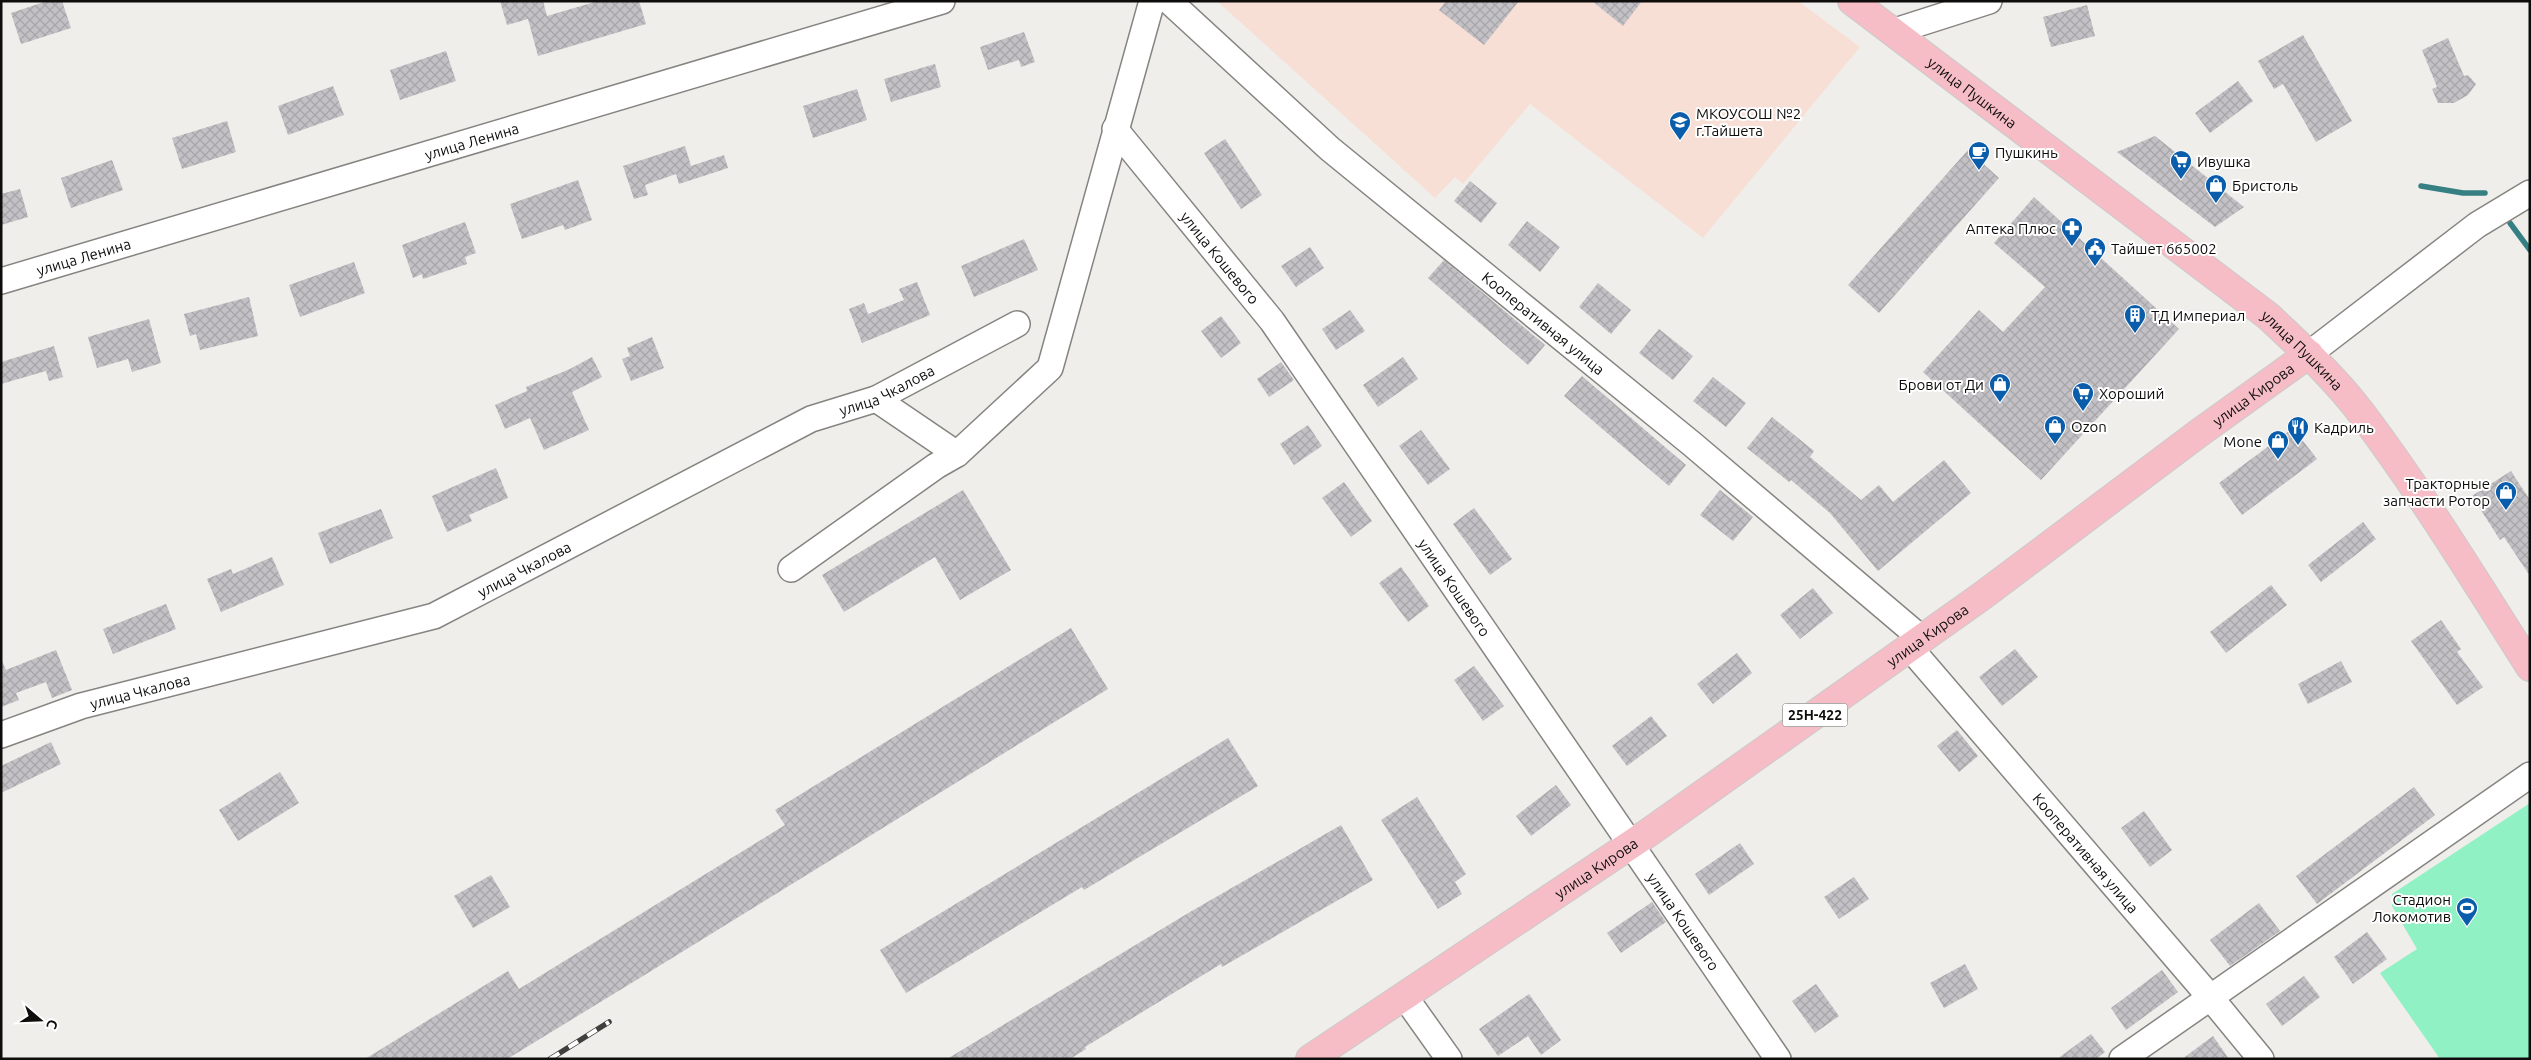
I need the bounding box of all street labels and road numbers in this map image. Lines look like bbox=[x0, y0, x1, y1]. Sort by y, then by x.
street label: улица Пушкина bbox=[1924, 53, 2020, 131]
street label: улица Ленина bbox=[423, 119, 521, 163]
street label: улица Кошевого bbox=[1177, 208, 1263, 307]
street label: улица Ленина bbox=[34, 234, 133, 279]
street label: Кооперативная улица bbox=[1479, 268, 1608, 378]
street label: улица Пушкина bbox=[2258, 306, 2347, 393]
street label: улица Кирова bbox=[2209, 359, 2297, 429]
street label: улица Чкалова bbox=[837, 361, 937, 418]
street label: улица Кошевого bbox=[1415, 535, 1494, 639]
street label: улица Чкалова bbox=[475, 538, 574, 600]
street label: улица Кирова bbox=[1883, 600, 1971, 670]
street label: улица Чкалова bbox=[88, 670, 192, 712]
road number: 25Н-422 bbox=[1782, 704, 1848, 726]
street label: Кооперативная улица bbox=[2030, 789, 2142, 916]
street label: улица Кирова bbox=[1551, 834, 1641, 902]
street label: улица Кошевого bbox=[1644, 869, 1723, 973]

